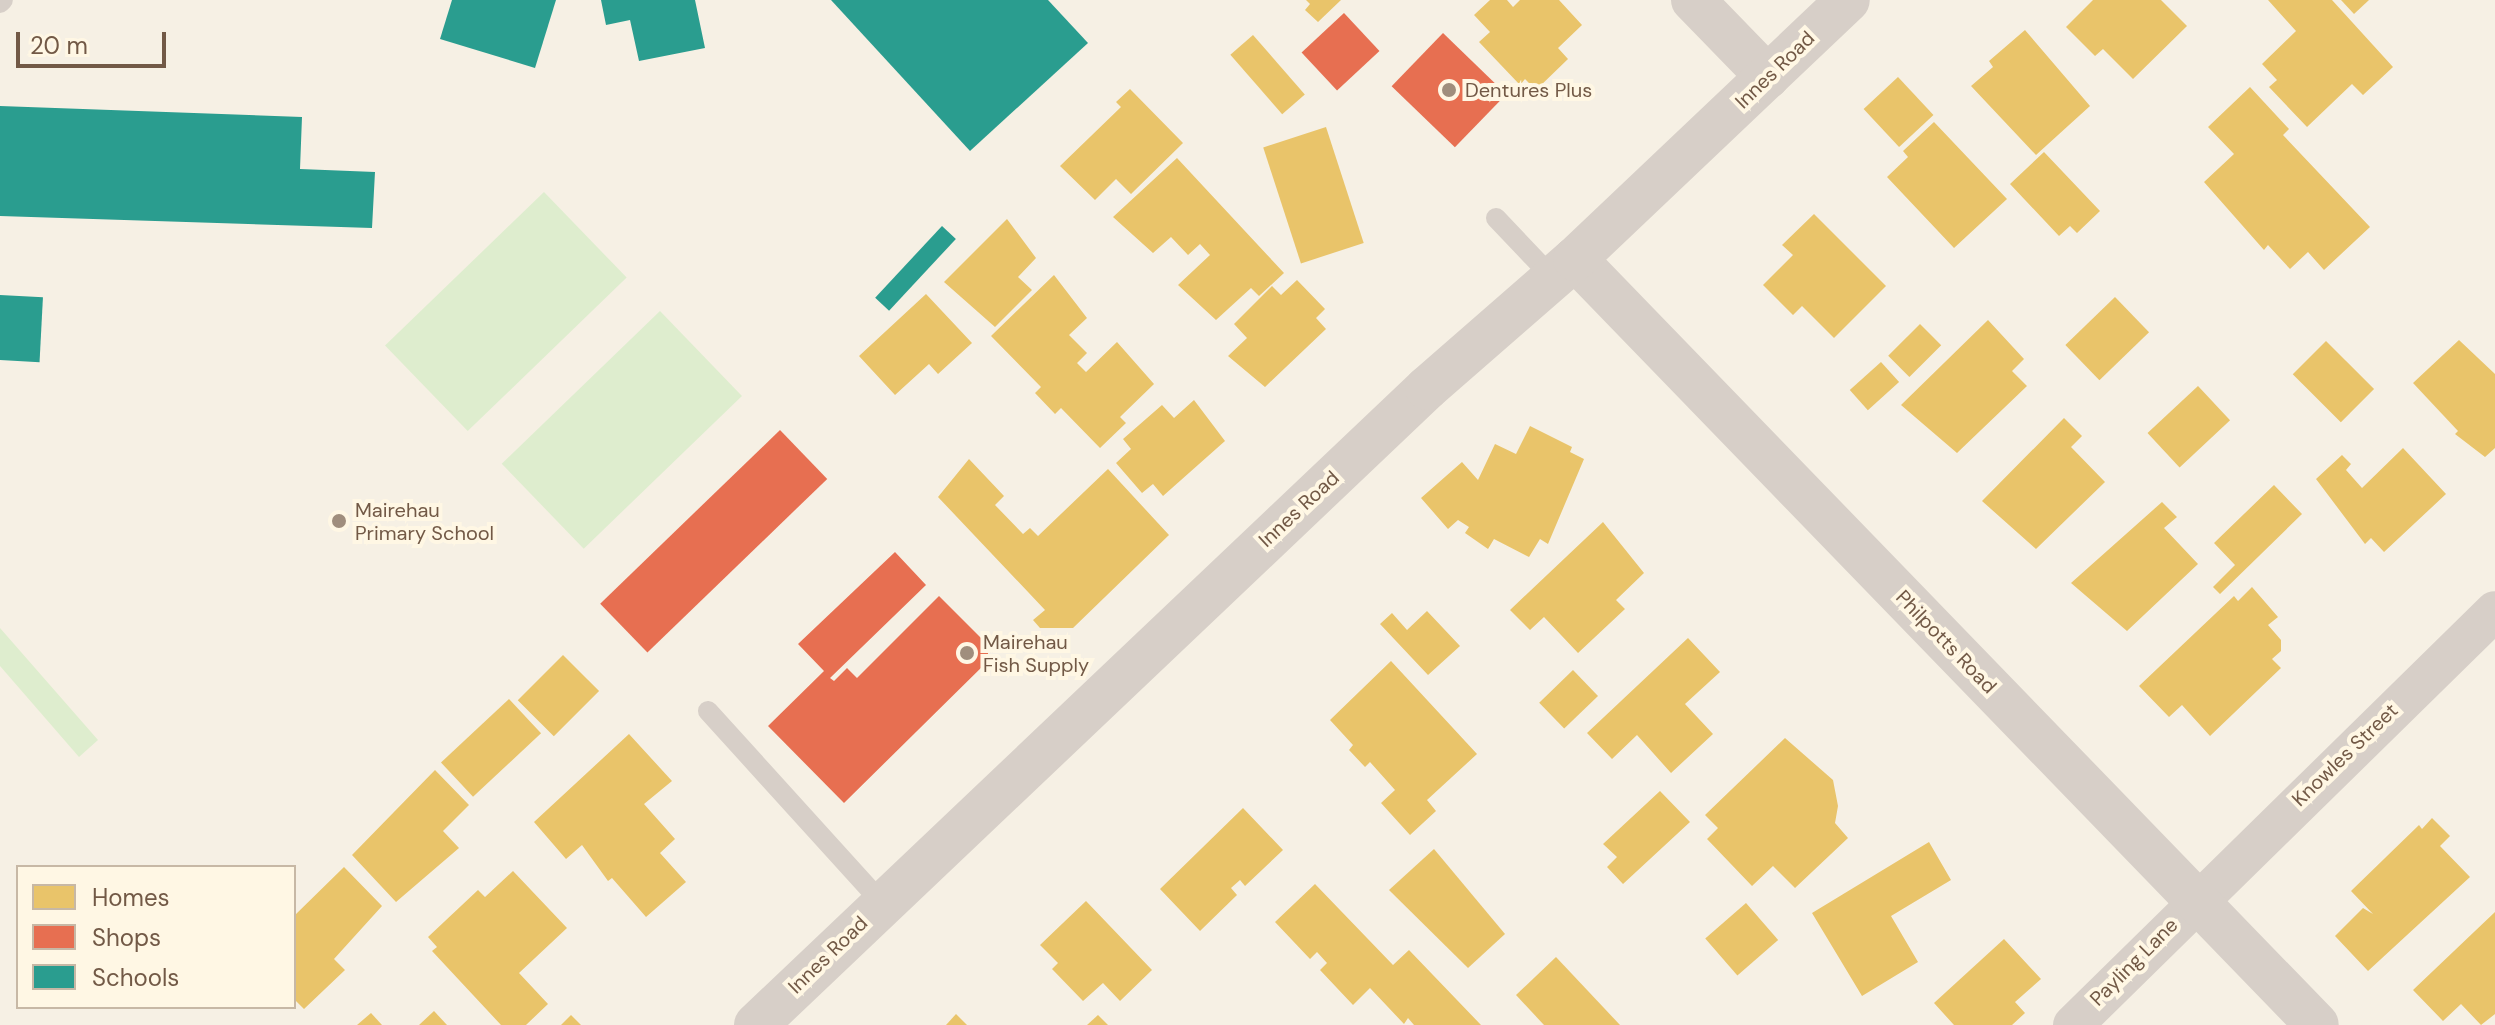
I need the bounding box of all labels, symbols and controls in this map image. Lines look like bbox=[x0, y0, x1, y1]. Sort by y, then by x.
scale bar bbox=[20, 16, 170, 66]
street label: Innes Road bbox=[1730, 26, 1820, 114]
text: 20 m bbox=[30, 30, 88, 61]
place label: Dentures Plus bbox=[1465, 78, 1592, 102]
marker: Dentures Plus bbox=[1440, 81, 1458, 99]
street label: Innes Road bbox=[1254, 466, 1344, 552]
place label: Mairehau Primary School bbox=[355, 498, 494, 545]
marker: Mairehau Primary School bbox=[330, 512, 348, 530]
street label: Philpotts Road bbox=[1891, 585, 2001, 699]
place label: Mairehau Fish Supply bbox=[983, 630, 1089, 677]
marker: Mairehau Fish Supply bbox=[958, 644, 976, 662]
street label: Knowles Street bbox=[2287, 699, 2403, 811]
legend bbox=[16, 865, 296, 1009]
text: Homes bbox=[92, 882, 170, 913]
street label: Innes Road bbox=[783, 911, 873, 999]
street label: Payling Lane bbox=[2085, 913, 2183, 1011]
text: Shops bbox=[92, 922, 161, 953]
text: Schools bbox=[92, 962, 179, 993]

